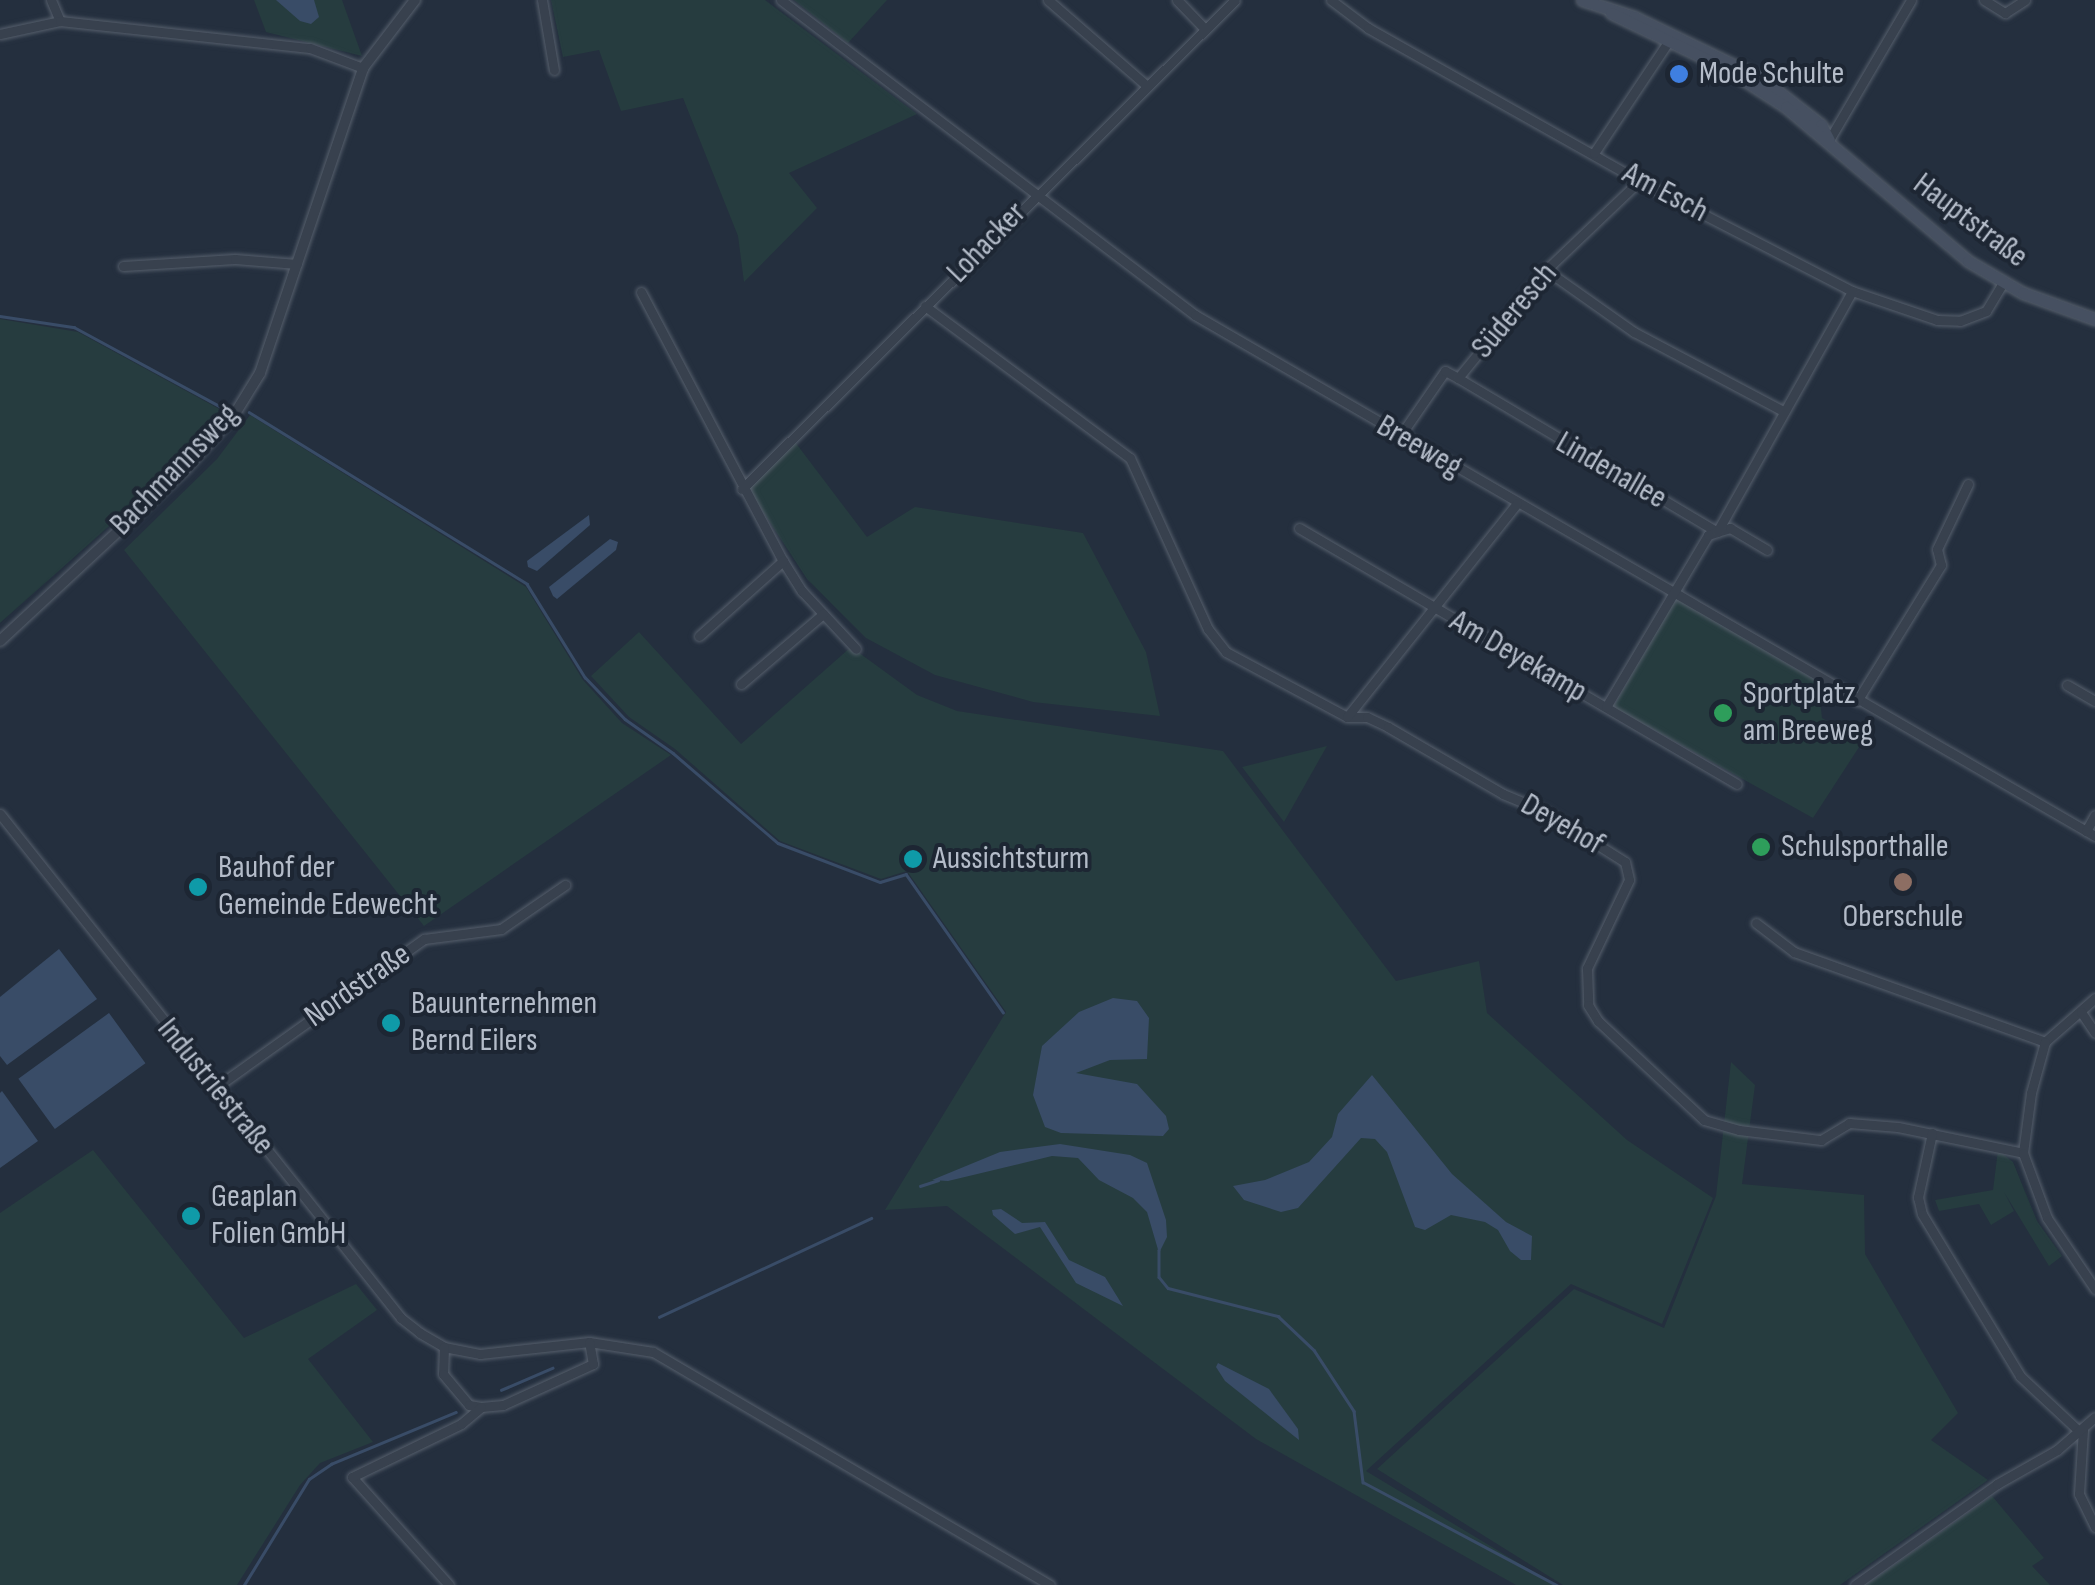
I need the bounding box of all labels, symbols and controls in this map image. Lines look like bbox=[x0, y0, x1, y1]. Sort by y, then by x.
place label: Mode Schulte bbox=[1699, 55, 1844, 93]
marker: Mode Schulte bbox=[1668, 63, 1690, 85]
street label: Am Esch bbox=[1616, 155, 1714, 231]
street label: Hauptstraße bbox=[1905, 166, 2035, 276]
street label: Lohacker bbox=[939, 195, 1035, 291]
street label: Süderesch bbox=[1464, 255, 1566, 367]
street label: Bachmannsweg bbox=[103, 396, 247, 544]
street label: Breeweg bbox=[1370, 407, 1468, 487]
street label: Lindenallee bbox=[1549, 424, 1673, 518]
street label: Am Deyekamp bbox=[1443, 602, 1593, 712]
place label: Sportplatz am Breeweg bbox=[1743, 676, 1873, 751]
marker: Sportplatz am Breeweg bbox=[1712, 702, 1734, 724]
street label: Deyehof bbox=[1514, 786, 1610, 864]
place label: Schulsporthalle bbox=[1781, 828, 1949, 866]
marker: Schulsporthalle bbox=[1750, 836, 1772, 858]
place label: Aussichtsturm bbox=[933, 840, 1089, 878]
marker: Aussichtsturm bbox=[902, 848, 924, 870]
place label: Bauhof der Gemeinde Edewecht bbox=[218, 850, 438, 925]
marker: Oberschule bbox=[1892, 871, 1914, 893]
marker: Bauhof der Gemeinde Edewecht bbox=[187, 876, 209, 898]
place label: Oberschule bbox=[1843, 898, 1963, 936]
street label: Nordstraße bbox=[298, 936, 418, 1036]
place label: Bauunternehmen Bernd Eilers bbox=[411, 986, 597, 1061]
street label: Industriestraße bbox=[148, 1011, 282, 1163]
marker: Bauunternehmen Bernd Eilers bbox=[380, 1012, 402, 1034]
place label: Geaplan Folien GmbH bbox=[211, 1179, 346, 1254]
marker: Geaplan Folien GmbH bbox=[180, 1205, 202, 1227]

